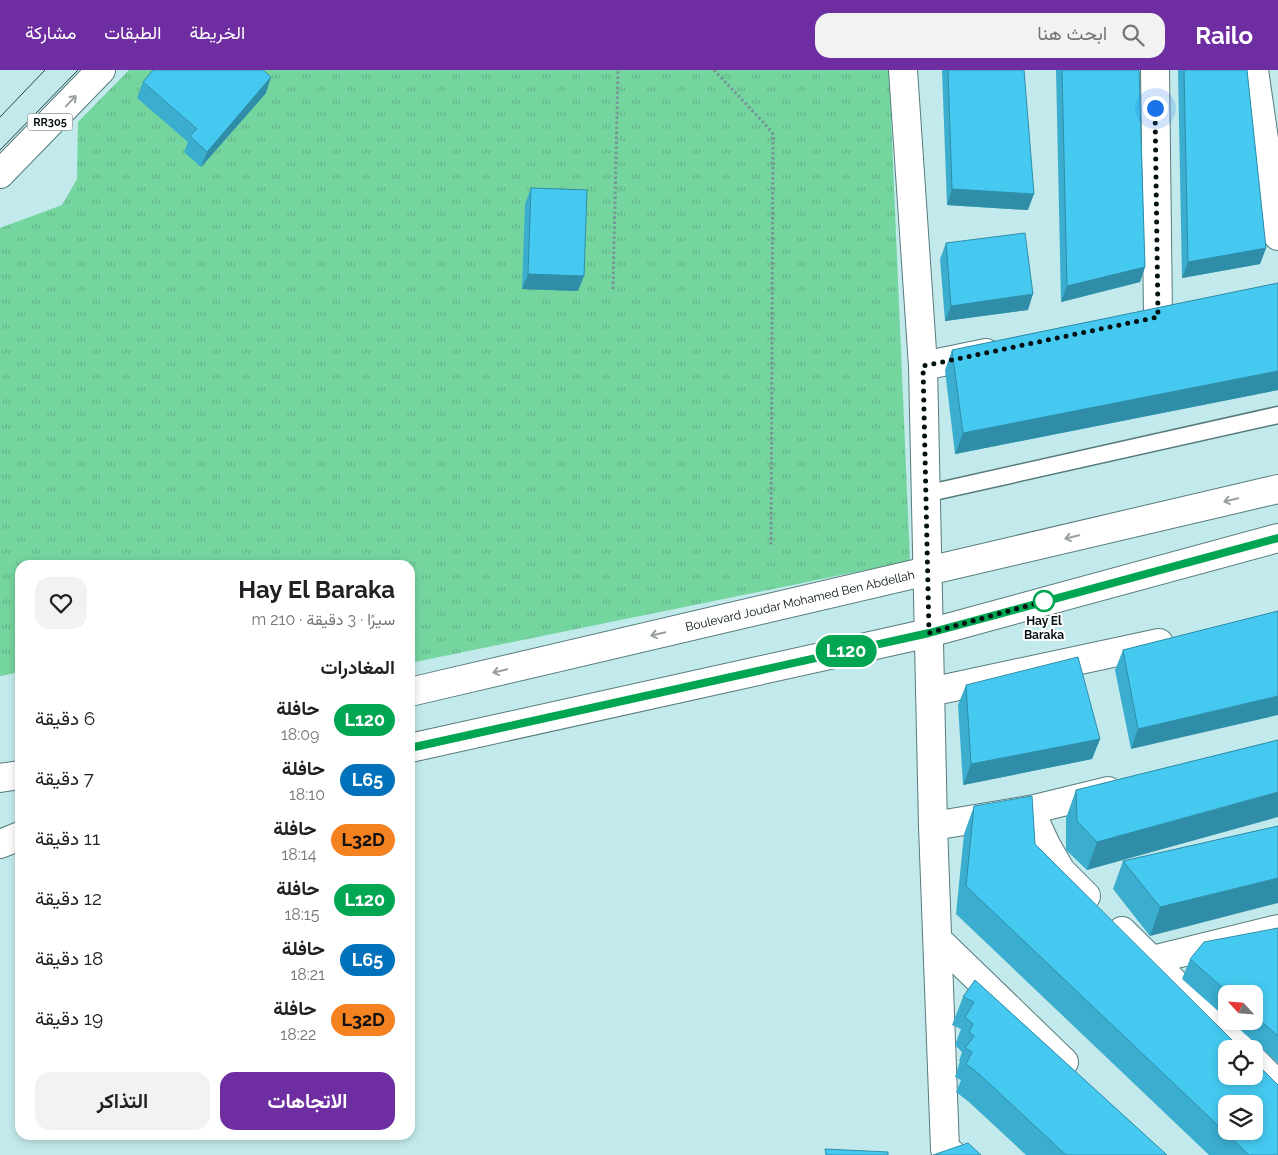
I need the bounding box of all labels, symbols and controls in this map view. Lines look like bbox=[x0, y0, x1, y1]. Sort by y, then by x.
search box bbox=[815, 13, 1165, 58]
icon: search bbox=[1119, 21, 1147, 49]
text: Railo bbox=[1195, 21, 1253, 50]
text: مشاركة bbox=[25, 22, 76, 43]
text: الطبقات bbox=[104, 22, 161, 43]
text: الخريطة bbox=[189, 22, 245, 43]
text: ابحث هنا bbox=[1037, 22, 1107, 44]
one-way arrow bbox=[64, 95, 77, 107]
your location bbox=[1143, 96, 1168, 121]
road number: RR305 bbox=[28, 114, 72, 131]
one-way arrow bbox=[1223, 496, 1239, 505]
one-way arrow bbox=[1065, 533, 1081, 542]
street label: Boulevard Joudar Mohamed Ben Abdellah bbox=[684, 568, 916, 634]
text: Hay El Baraka bbox=[238, 575, 395, 604]
button: heart bbox=[35, 577, 87, 629]
marker: Hay El Baraka bbox=[1033, 590, 1055, 612]
text: سيرًا · 3 دقيقة · 210 m bbox=[251, 610, 395, 629]
place label: Hay El Baraka bbox=[1024, 614, 1064, 642]
one-way arrow bbox=[651, 630, 667, 639]
line badge: L120 bbox=[811, 635, 881, 667]
text: L120 bbox=[826, 640, 866, 661]
text: المغادرات bbox=[320, 656, 395, 678]
one-way arrow bbox=[493, 667, 509, 676]
text: حافلة bbox=[276, 697, 319, 719]
text: 6 دقيقة bbox=[35, 707, 95, 729]
text: L120 bbox=[344, 709, 385, 730]
text: 18:09 bbox=[281, 725, 319, 744]
text: حافلة bbox=[282, 757, 325, 779]
text: 7 دقيقة bbox=[35, 767, 94, 789]
text: L65 bbox=[352, 769, 383, 790]
text: 18:10 bbox=[289, 785, 325, 804]
text: حافلة bbox=[273, 817, 316, 839]
text: 11 دقيقة bbox=[35, 827, 100, 849]
text: L32D bbox=[341, 829, 385, 850]
text: 18:14 bbox=[281, 845, 316, 864]
text: حافلة bbox=[276, 877, 319, 899]
text: 12 دقيقة bbox=[35, 887, 102, 909]
text: L120 bbox=[344, 889, 385, 910]
text: 18:15 bbox=[284, 905, 319, 924]
text: حافلة bbox=[282, 937, 325, 959]
text: 18 دقيقة bbox=[35, 947, 103, 969]
text: L65 bbox=[352, 949, 383, 970]
text: 18:21 bbox=[290, 965, 325, 984]
north arrow bbox=[1218, 985, 1262, 1030]
map controls bbox=[1218, 985, 1263, 1140]
text: حافلة bbox=[273, 997, 316, 1019]
text: 19 دقيقة bbox=[35, 1007, 103, 1029]
text: L32D bbox=[341, 1009, 385, 1030]
text: 18:22 bbox=[280, 1025, 316, 1044]
button: locate bbox=[1218, 1040, 1263, 1085]
button: التذاكر bbox=[35, 1072, 210, 1130]
button: الاتجاهات bbox=[220, 1072, 395, 1130]
button: layers bbox=[1218, 1095, 1263, 1140]

